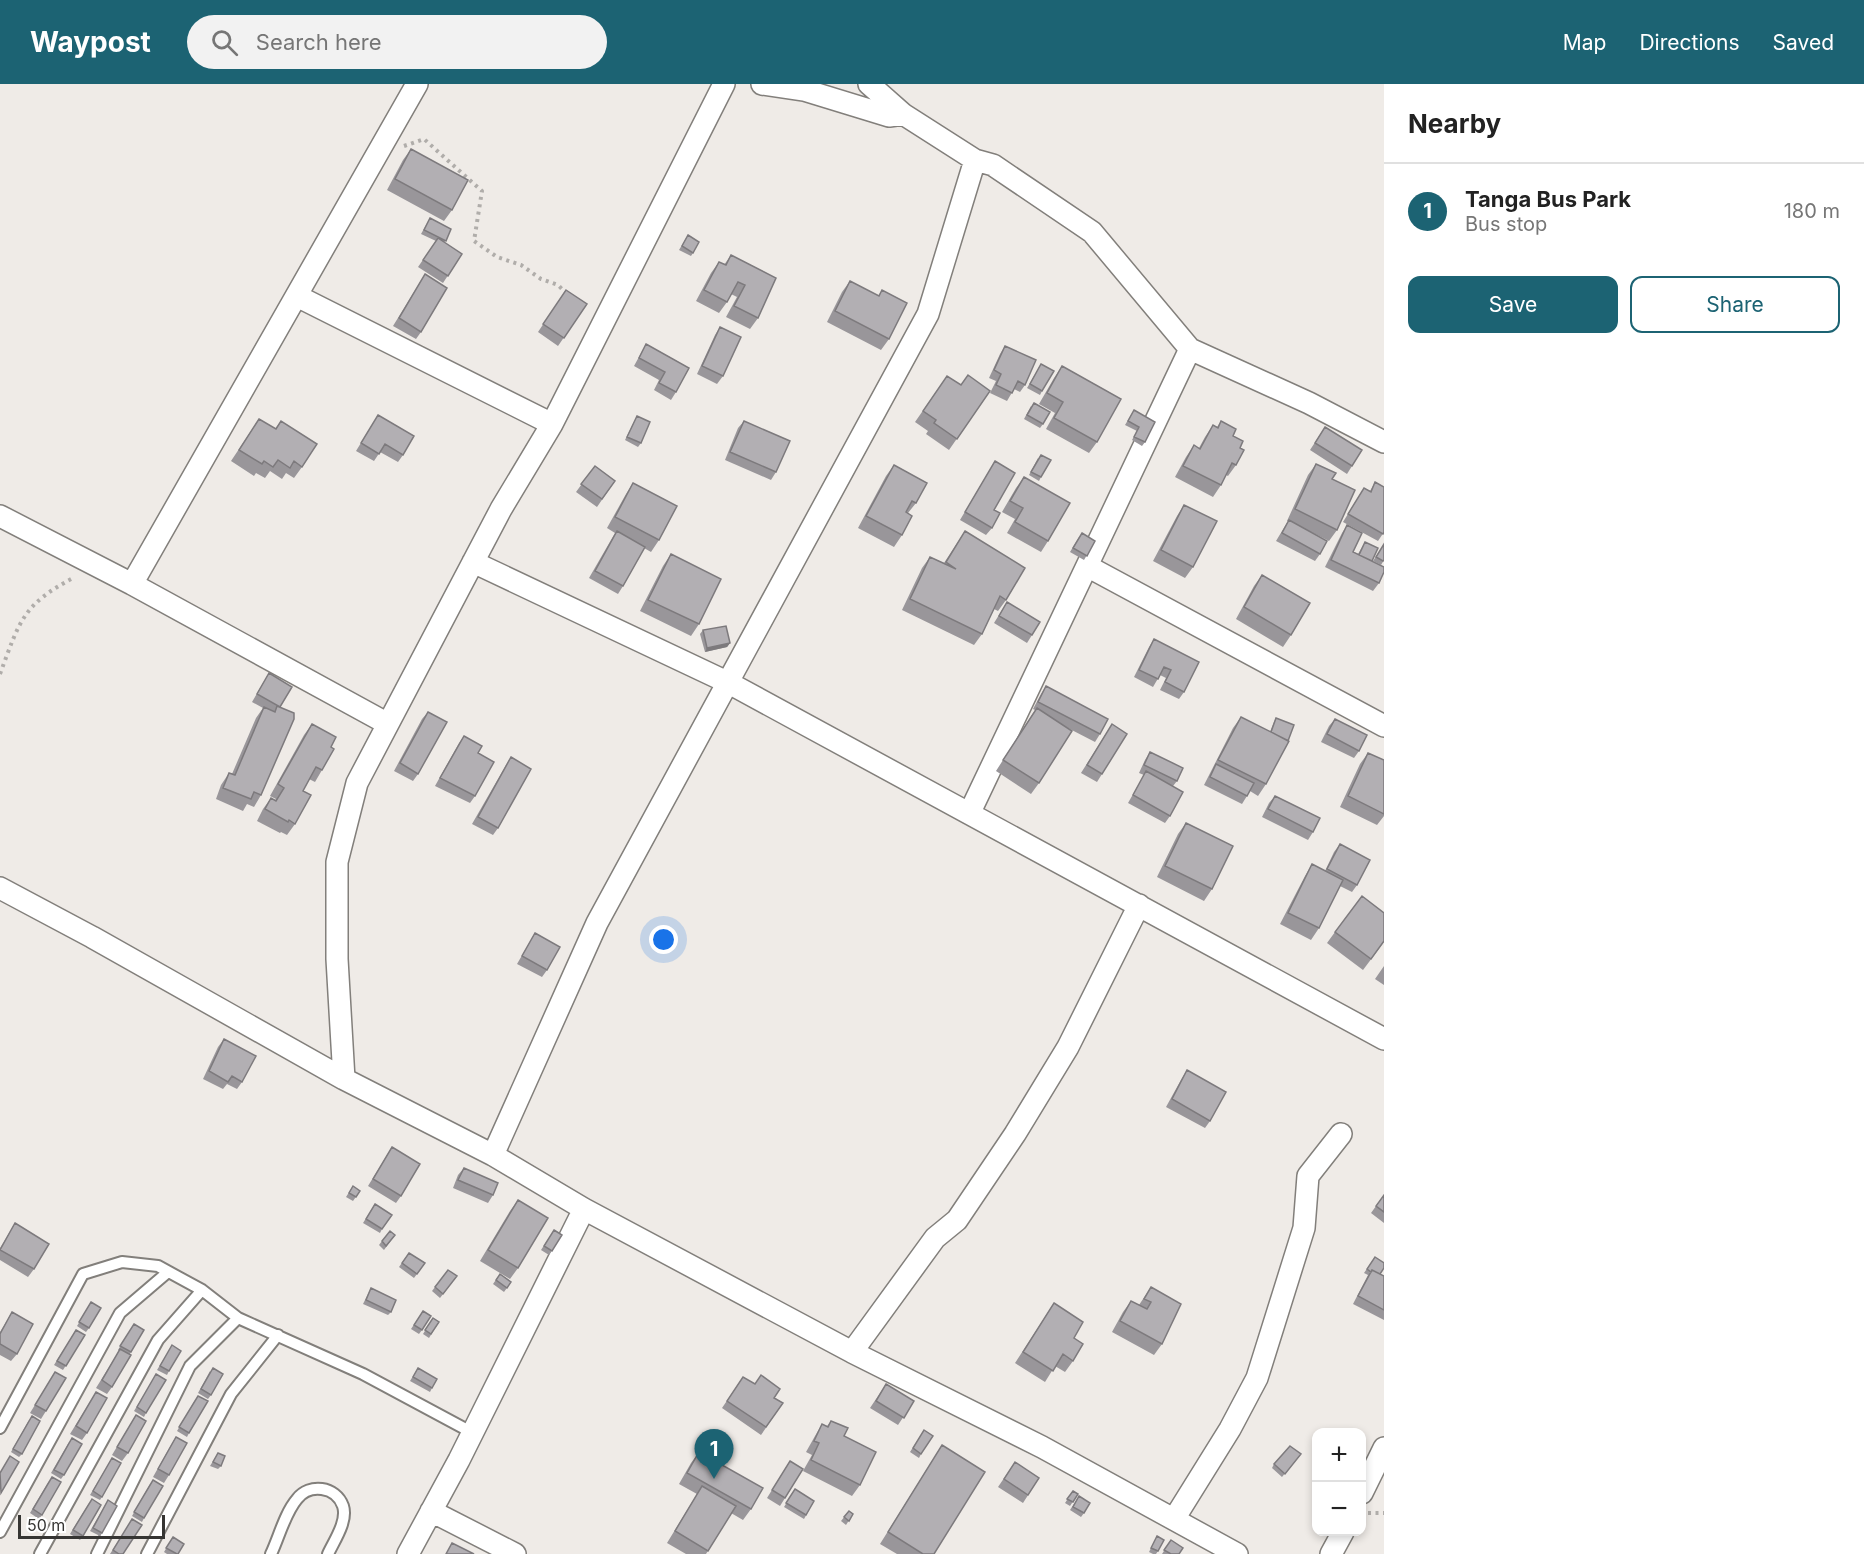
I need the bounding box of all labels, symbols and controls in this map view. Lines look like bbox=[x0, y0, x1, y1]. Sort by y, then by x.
search box bbox=[187, 15, 607, 69]
text: Waypost bbox=[30, 25, 151, 59]
icon: search bbox=[208, 26, 241, 59]
text: Search here bbox=[256, 29, 382, 55]
text: Map bbox=[1563, 30, 1606, 55]
text: Directions bbox=[1639, 30, 1740, 55]
text: Saved bbox=[1773, 30, 1834, 55]
text: Nearby bbox=[1408, 108, 1501, 139]
text: Tanga Bus Park bbox=[1465, 186, 1631, 212]
text: 1 bbox=[1423, 199, 1432, 223]
text: 180 m bbox=[1784, 199, 1840, 223]
text: Bus stop bbox=[1465, 212, 1547, 236]
button: Save bbox=[1408, 276, 1618, 333]
button: Share bbox=[1630, 276, 1840, 333]
your location bbox=[649, 925, 678, 954]
map controls bbox=[1312, 1428, 1366, 1536]
button: + bbox=[1312, 1428, 1366, 1482]
pin: 1 bbox=[694, 1430, 734, 1479]
button: − bbox=[1312, 1482, 1366, 1536]
scale bar bbox=[18, 1512, 165, 1540]
text: 50 m bbox=[27, 1515, 65, 1535]

